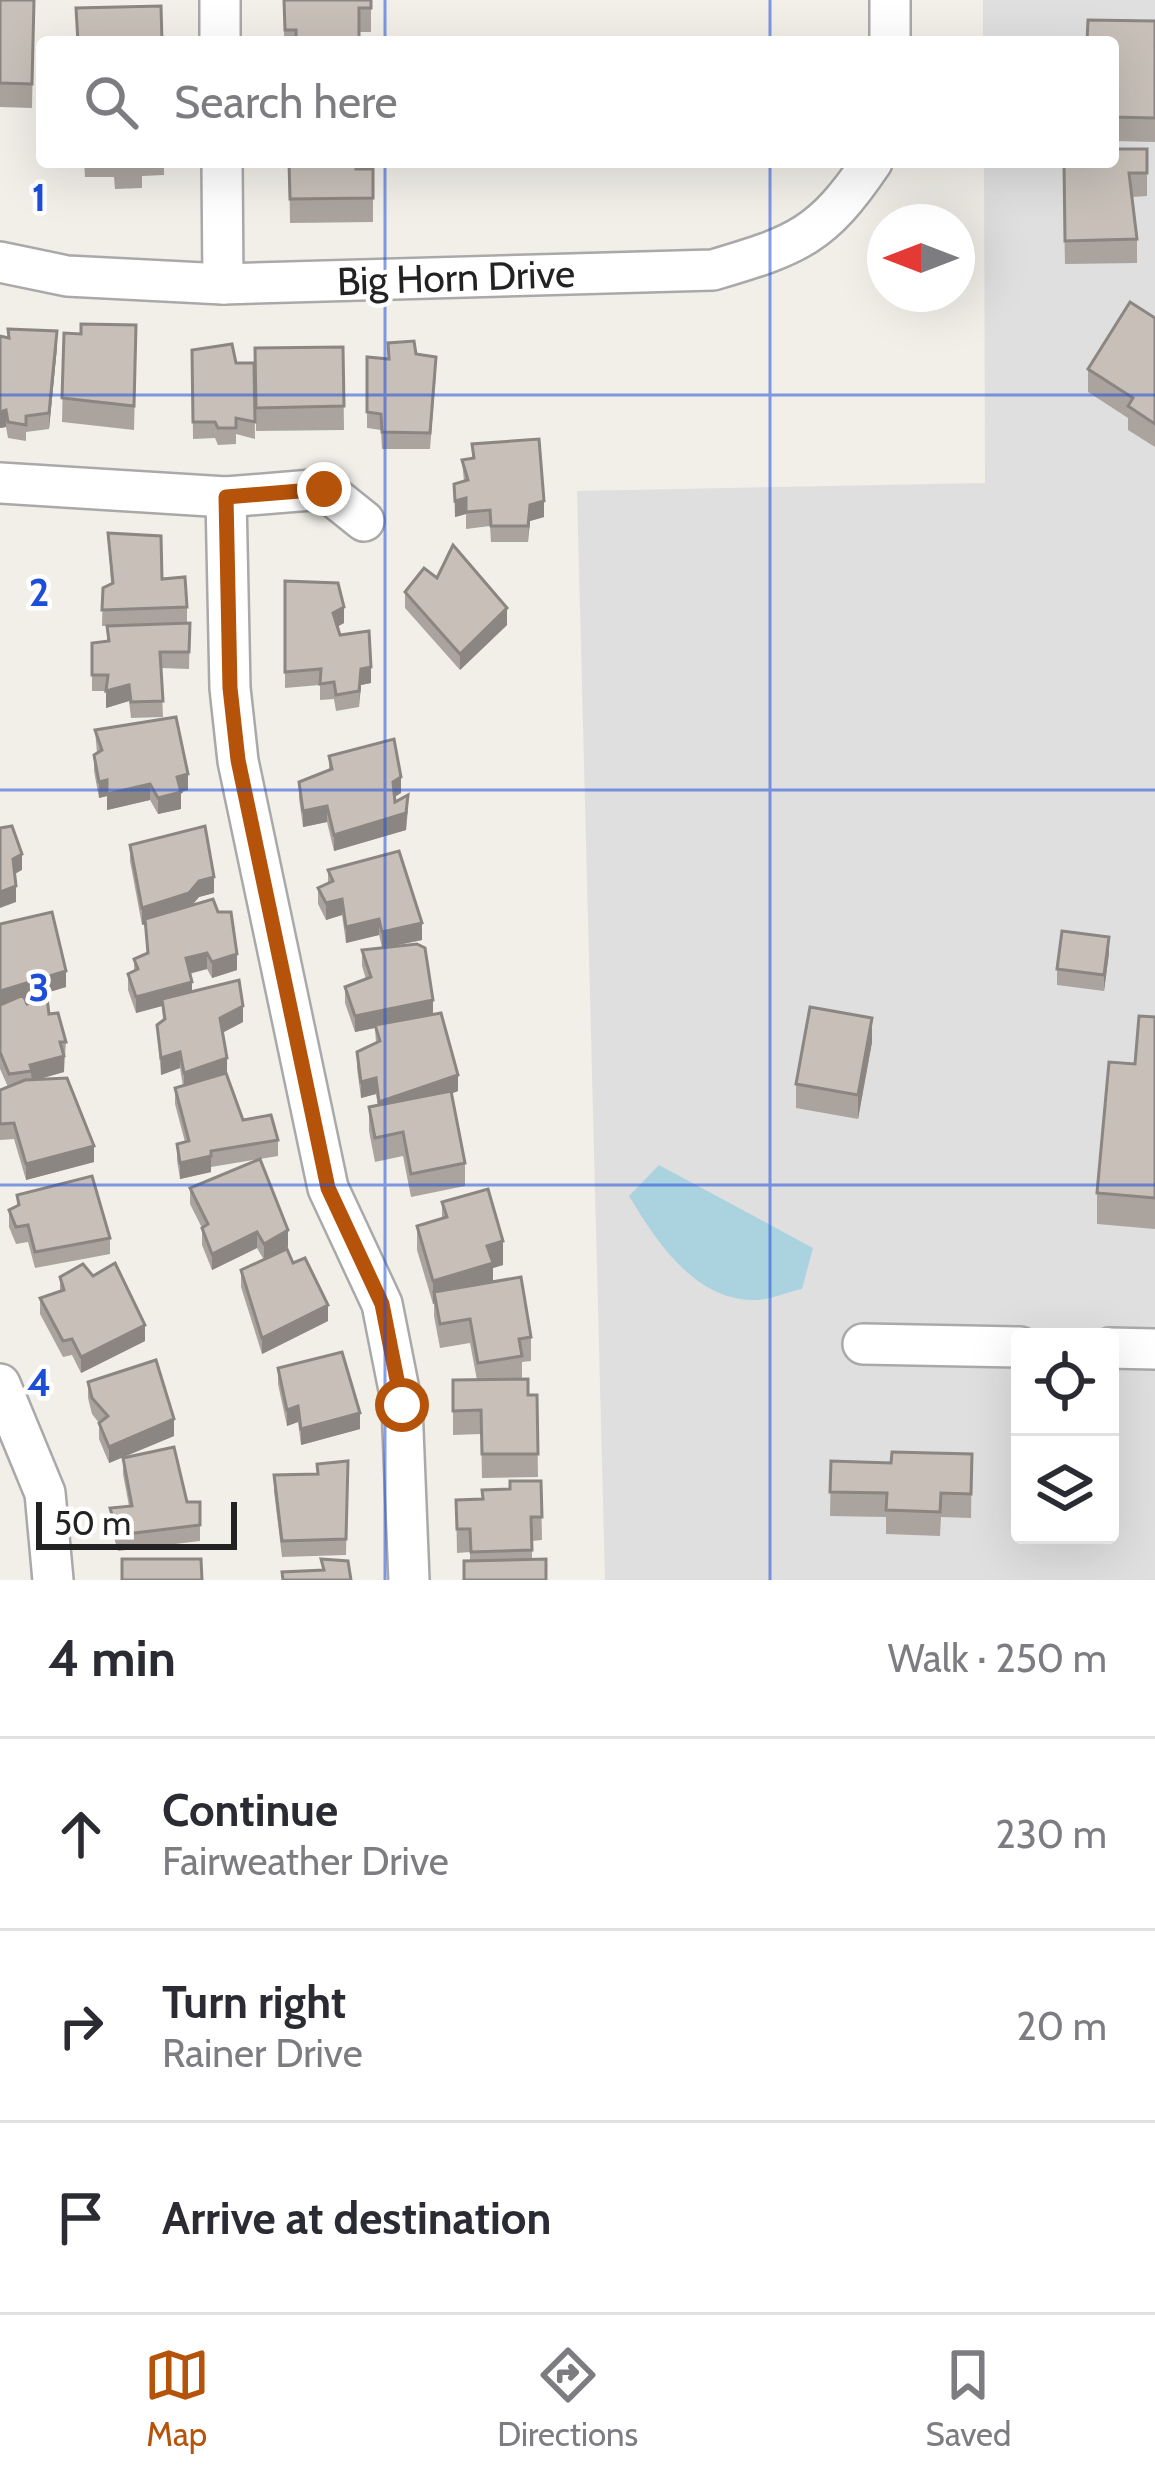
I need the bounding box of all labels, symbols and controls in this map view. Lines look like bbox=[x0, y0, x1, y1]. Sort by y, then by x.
search box bbox=[36, 36, 1119, 168]
icon: search bbox=[78, 69, 144, 135]
text: Search here bbox=[174, 75, 398, 129]
text: 1 bbox=[32, 173, 46, 221]
north arrow bbox=[867, 204, 975, 312]
street label: Big Horn Drive bbox=[336, 249, 576, 305]
route end bbox=[297, 462, 351, 516]
text: 2 bbox=[29, 568, 49, 616]
text: 3 bbox=[28, 963, 50, 1011]
map controls bbox=[1011, 1328, 1119, 1544]
button: locate bbox=[1011, 1328, 1119, 1436]
text: 4 bbox=[27, 1358, 51, 1406]
route start bbox=[375, 1378, 429, 1432]
button: layers bbox=[1011, 1436, 1119, 1544]
scale bar bbox=[36, 1496, 237, 1549]
text: 50 m bbox=[54, 1503, 131, 1543]
text: 4 min bbox=[48, 1627, 176, 1689]
text: Walk · 250 m bbox=[888, 1634, 1107, 1682]
text: Continue bbox=[162, 1783, 338, 1837]
icon: ahead bbox=[48, 1801, 114, 1867]
text: 230 m bbox=[995, 1810, 1107, 1858]
text: Fairweather Drive bbox=[162, 1837, 449, 1885]
text: Turn right bbox=[162, 1975, 346, 2029]
icon: right bbox=[48, 1993, 114, 2059]
text: 20 m bbox=[1016, 2002, 1107, 2050]
text: Rainer Drive bbox=[162, 2029, 363, 2077]
icon: arrive bbox=[48, 2185, 114, 2251]
text: Arrive at destination bbox=[162, 2191, 551, 2245]
tab: Map bbox=[144, 2342, 210, 2454]
tab: Directions bbox=[497, 2342, 638, 2454]
tab: Saved bbox=[926, 2342, 1011, 2454]

